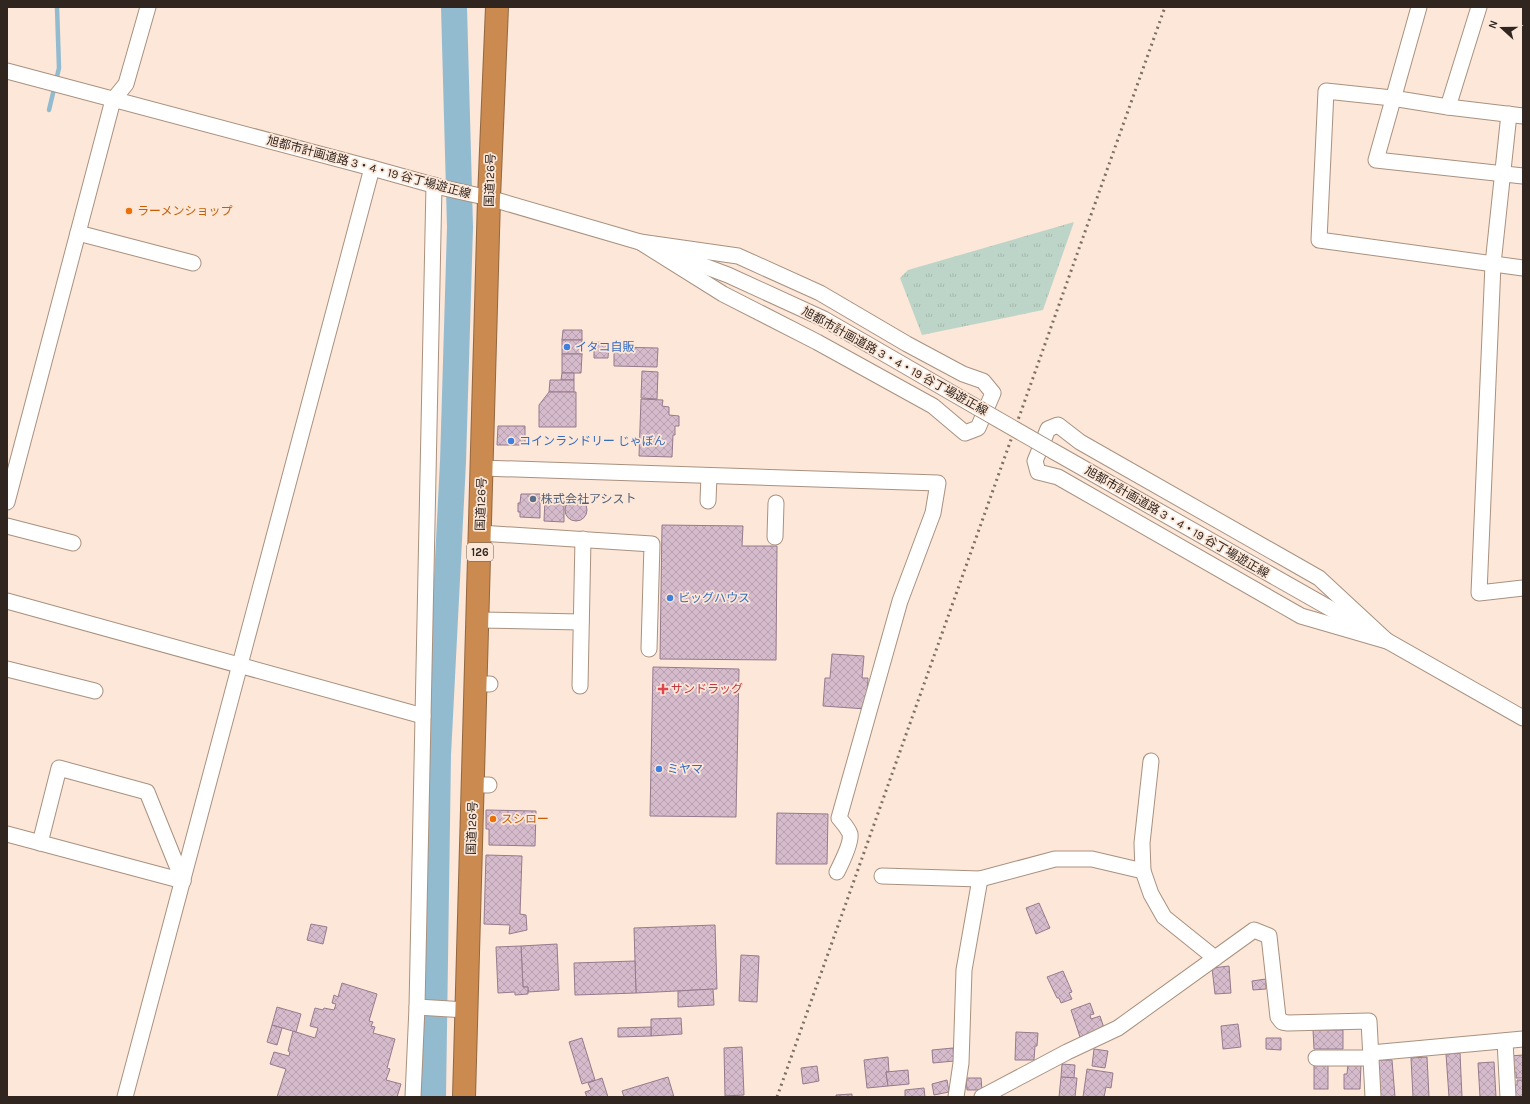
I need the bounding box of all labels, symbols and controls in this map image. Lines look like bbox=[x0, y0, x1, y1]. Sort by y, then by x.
north arrow bbox=[1482, 8, 1522, 48]
text: N bbox=[1486, 19, 1501, 31]
street label: 旭都市計画道路 3・4・19 谷丁場遊正線 bbox=[266, 133, 472, 201]
street label: 国道126号 bbox=[482, 153, 498, 207]
place label: ラーメンショップ bbox=[137, 204, 233, 218]
marker: ラーメンショップ bbox=[124, 206, 134, 216]
street label: 旭都市計画道路 3・4・19 谷丁場遊正線 bbox=[800, 304, 990, 418]
place label: イタコ自販 bbox=[575, 340, 635, 354]
marker: イタコ自販 bbox=[562, 342, 572, 352]
place label: コインランドリー じゃぼん bbox=[519, 434, 666, 448]
marker: コインランドリー じゃぼん bbox=[506, 436, 516, 446]
street label: 旭都市計画道路 3・4・19 谷丁場遊正線 bbox=[1082, 463, 1272, 581]
street label: 国道126号 bbox=[473, 477, 489, 531]
place label: 株式会社アシスト bbox=[541, 492, 637, 506]
marker: 株式会社アシスト bbox=[528, 494, 538, 504]
road number: 126 bbox=[467, 543, 493, 561]
place label: ビッグハウス bbox=[678, 591, 750, 605]
marker: ビッグハウス bbox=[665, 593, 675, 603]
place label: サンドラッグ bbox=[671, 682, 743, 696]
marker: サンドラッグ bbox=[658, 684, 668, 694]
place label: ミヤマ bbox=[667, 762, 703, 776]
marker: ミヤマ bbox=[654, 764, 664, 774]
street label: 国道126号 bbox=[464, 801, 480, 855]
place label: スシロー bbox=[501, 812, 549, 826]
marker: スシロー bbox=[488, 814, 498, 824]

